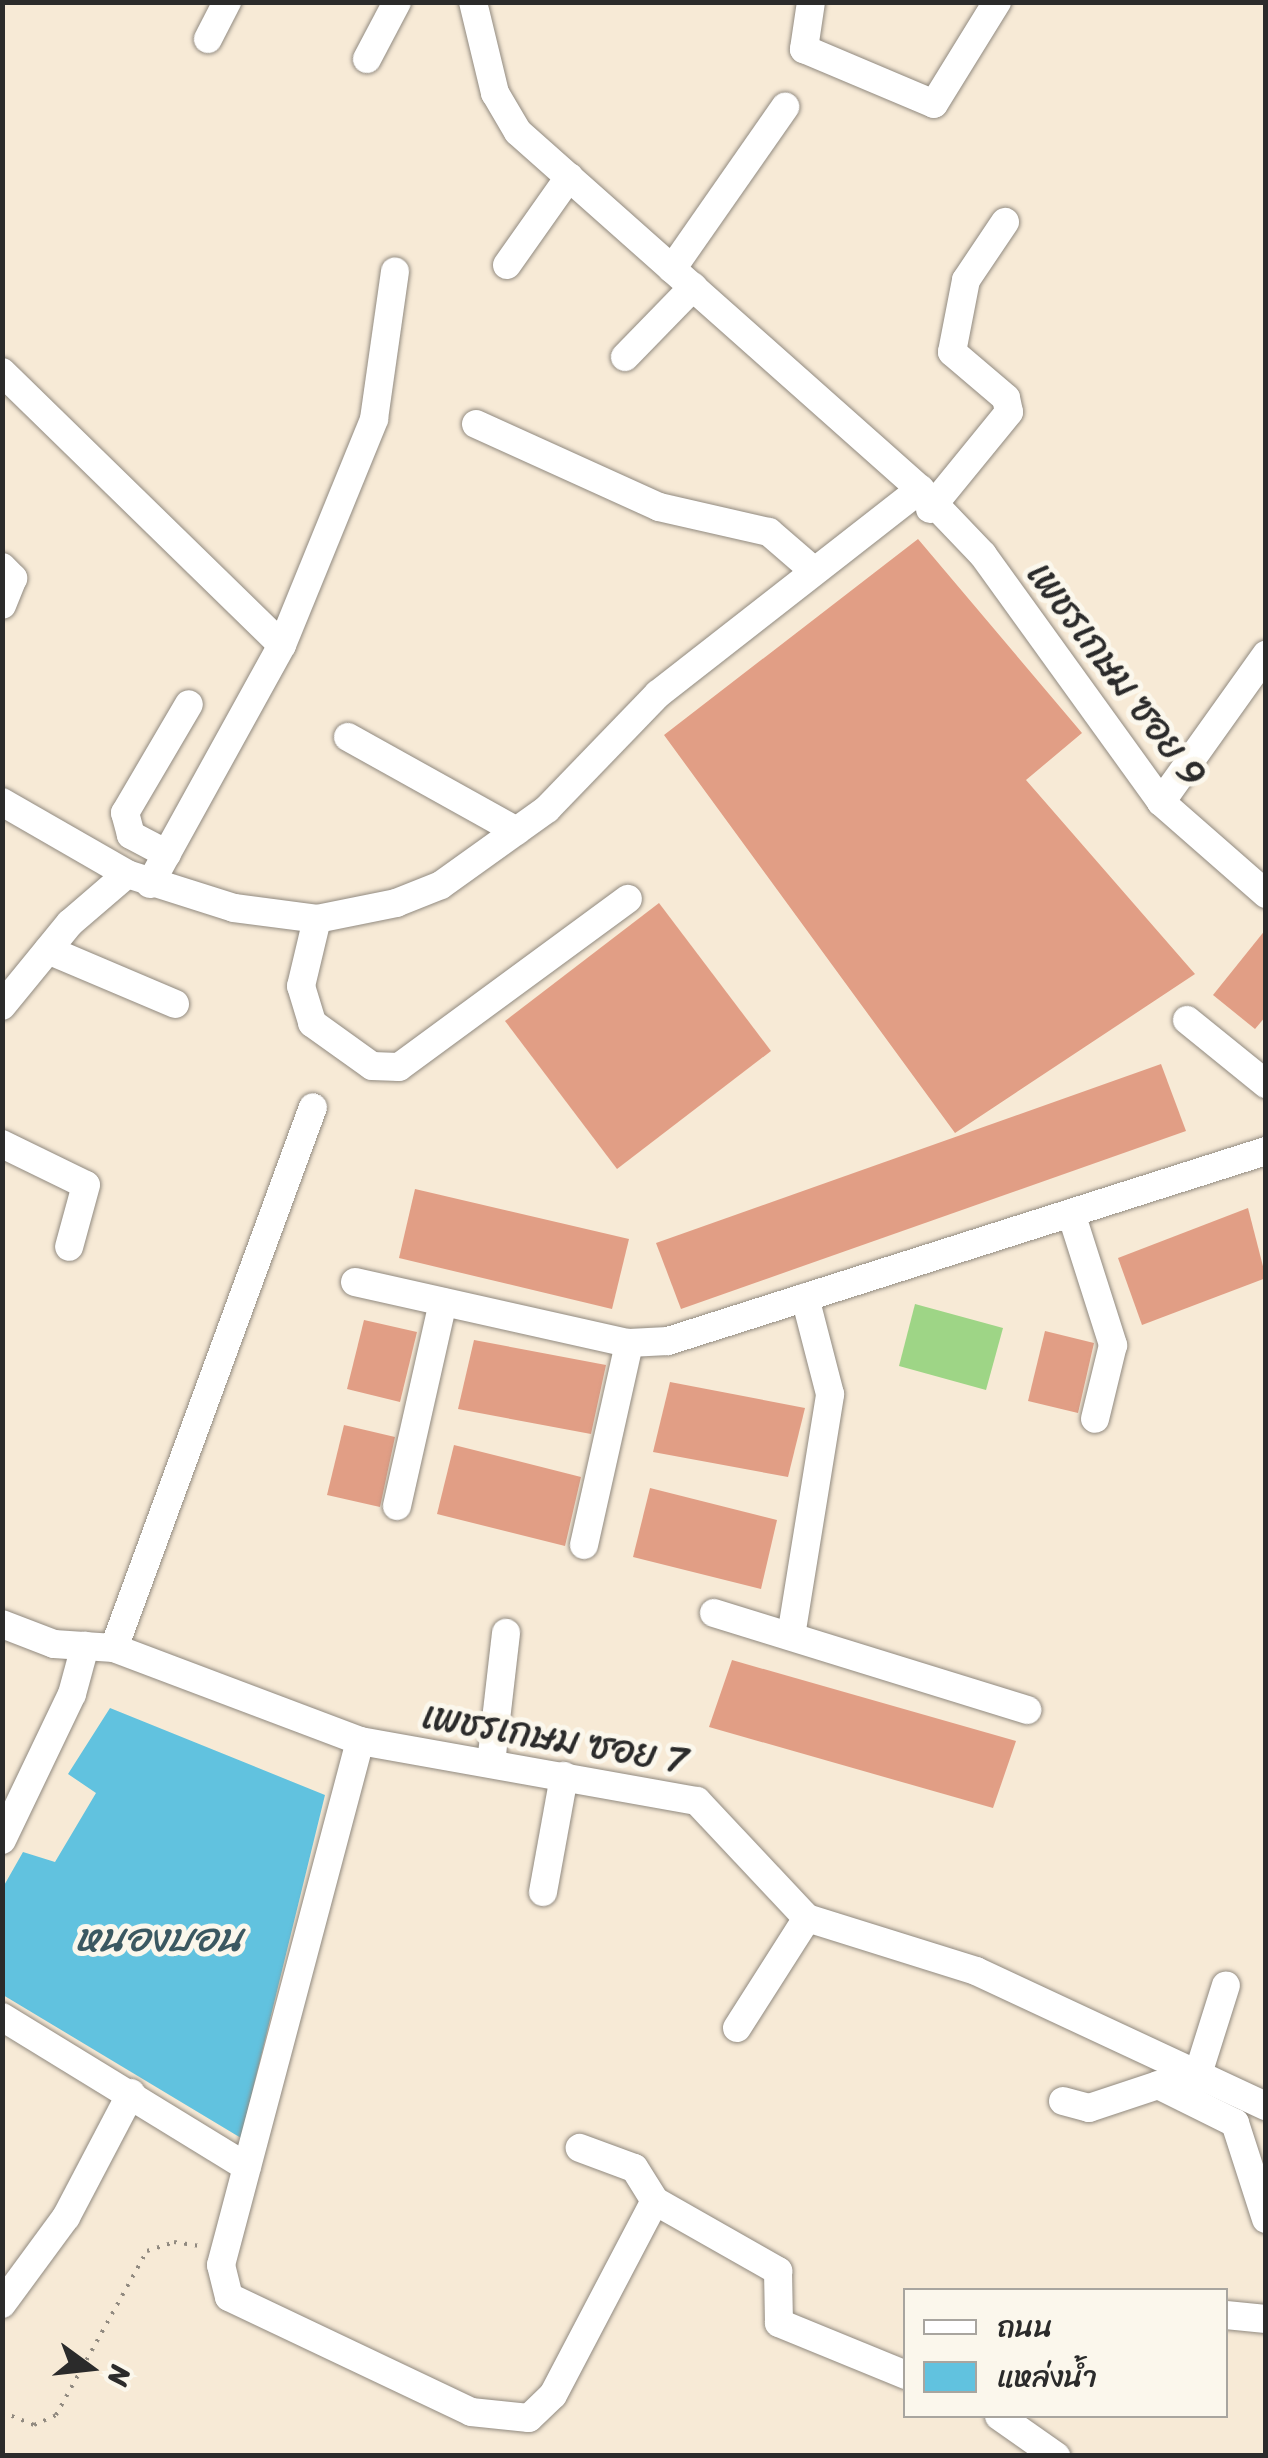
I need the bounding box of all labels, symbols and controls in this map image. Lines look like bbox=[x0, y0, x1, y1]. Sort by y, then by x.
street label: เพชรเกษม ซอย 9 bbox=[1017, 552, 1217, 796]
street label: เพชรเกษม ซอย 7 bbox=[419, 1692, 691, 1784]
water label: หนองบอน bbox=[75, 1914, 243, 1962]
legend bbox=[903, 2288, 1228, 2418]
text: ถนน bbox=[997, 2300, 1053, 2354]
north arrow bbox=[40, 2318, 140, 2418]
text: แหล่งน้ำ bbox=[997, 2350, 1097, 2404]
text: N bbox=[93, 2360, 146, 2392]

